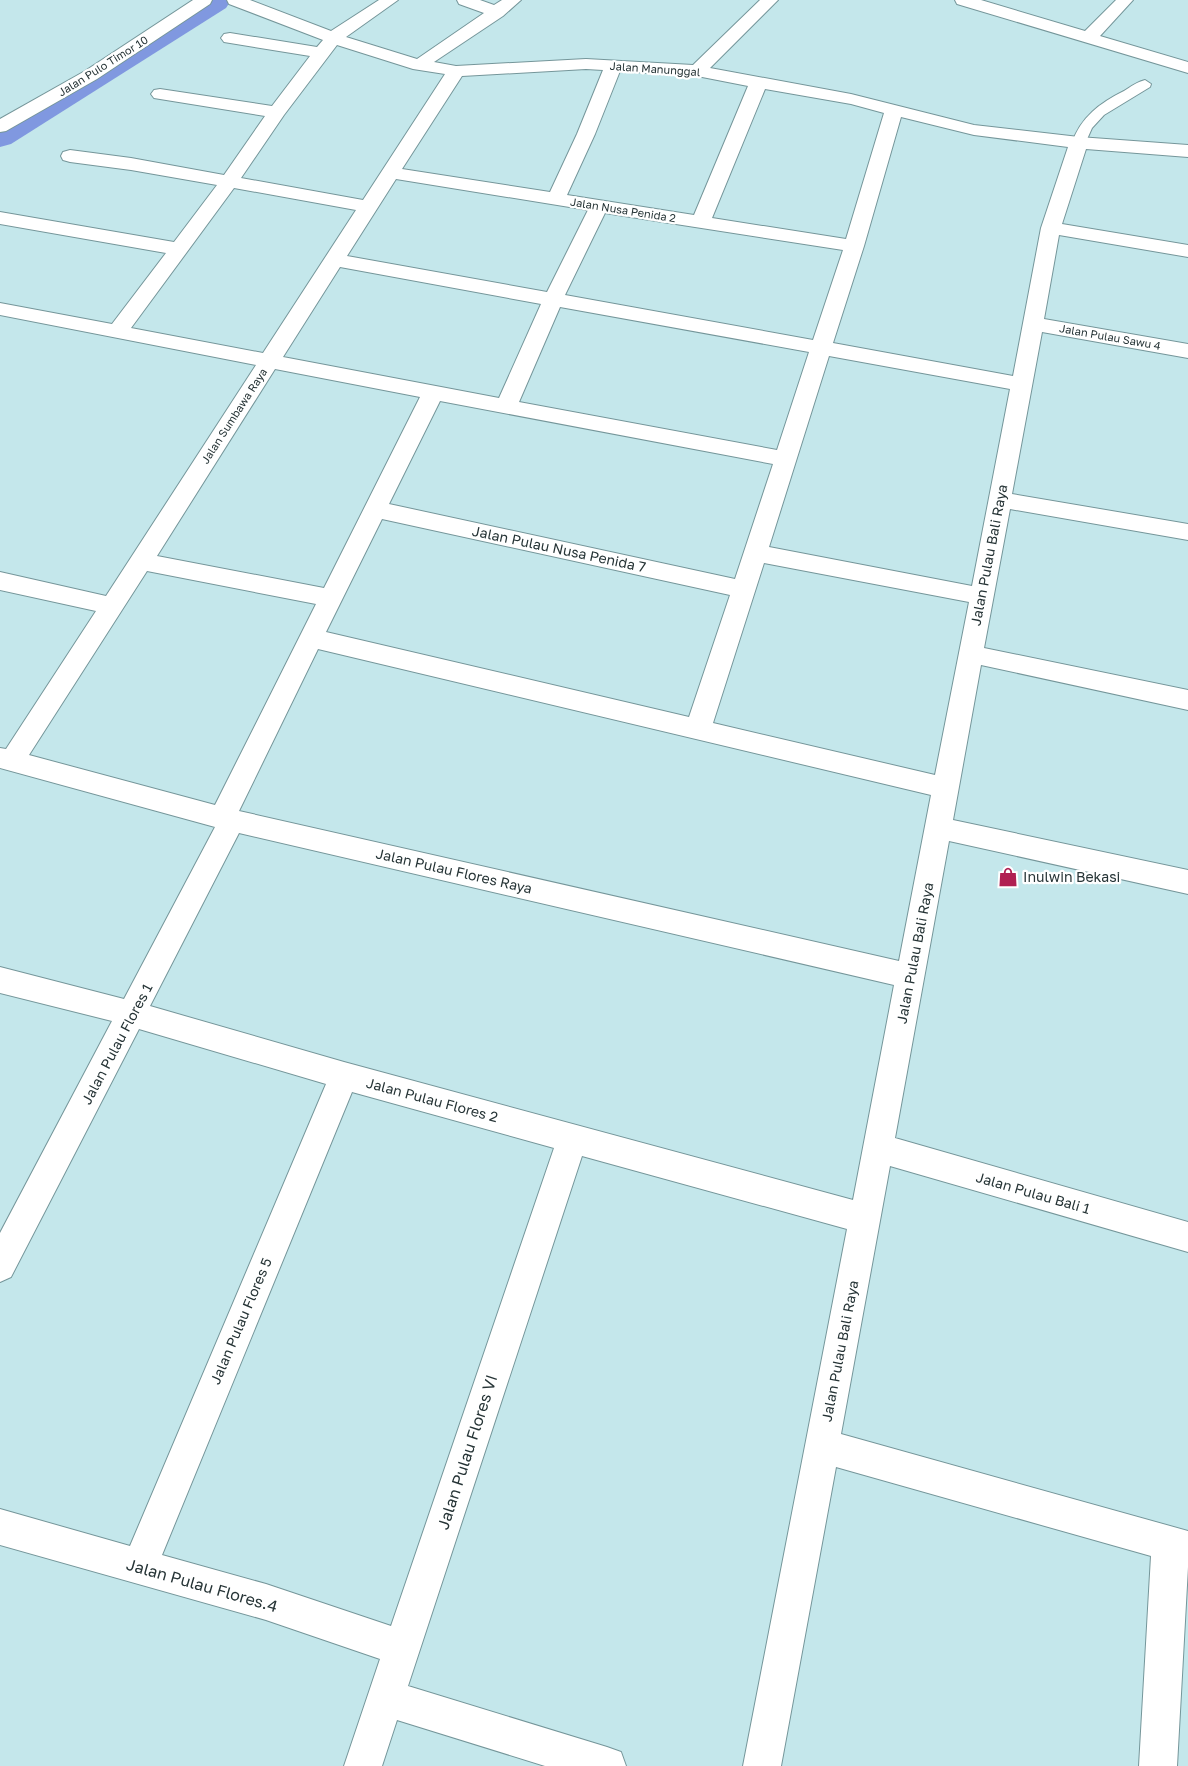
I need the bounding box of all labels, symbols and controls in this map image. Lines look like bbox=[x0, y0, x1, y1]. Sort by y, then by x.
street label: Jalan Pulo Timor 10 bbox=[55, 33, 150, 99]
street label: Jalan Manunggal bbox=[609, 59, 701, 78]
street label: Jalan Nusa Penida 2 bbox=[569, 195, 677, 224]
street label: Jalan Pulau Sawu 4 bbox=[1058, 321, 1162, 352]
street label: Jalan Sumbawa Raya bbox=[198, 366, 269, 466]
street label: Jalan Pulau Bali Raya bbox=[966, 483, 1011, 627]
street label: Jalan Pulau Nusa Penida 7 bbox=[471, 522, 647, 575]
street label: Jalan Pulau Flores Raya bbox=[374, 844, 534, 897]
shop icon: Inulwin Bekasi bbox=[997, 866, 1019, 888]
place label: Inulwin Bekasi bbox=[1023, 868, 1120, 885]
street label: Jalan Pulau Bali Raya bbox=[892, 881, 937, 1025]
street label: Jalan Pulau Flores 1 bbox=[78, 980, 156, 1107]
street label: Jalan Pulau Flores 2 bbox=[364, 1074, 500, 1125]
street label: Jalan Pulau Bali 1 bbox=[974, 1168, 1092, 1217]
street label: Jalan Pulau Flores 5 bbox=[206, 1255, 275, 1387]
street label: Jalan Pulau Bali Raya bbox=[817, 1279, 862, 1423]
street label: Jalan Pulau Flores VI bbox=[433, 1372, 501, 1532]
street label: Jalan Pulau Flores.4 bbox=[124, 1554, 280, 1616]

